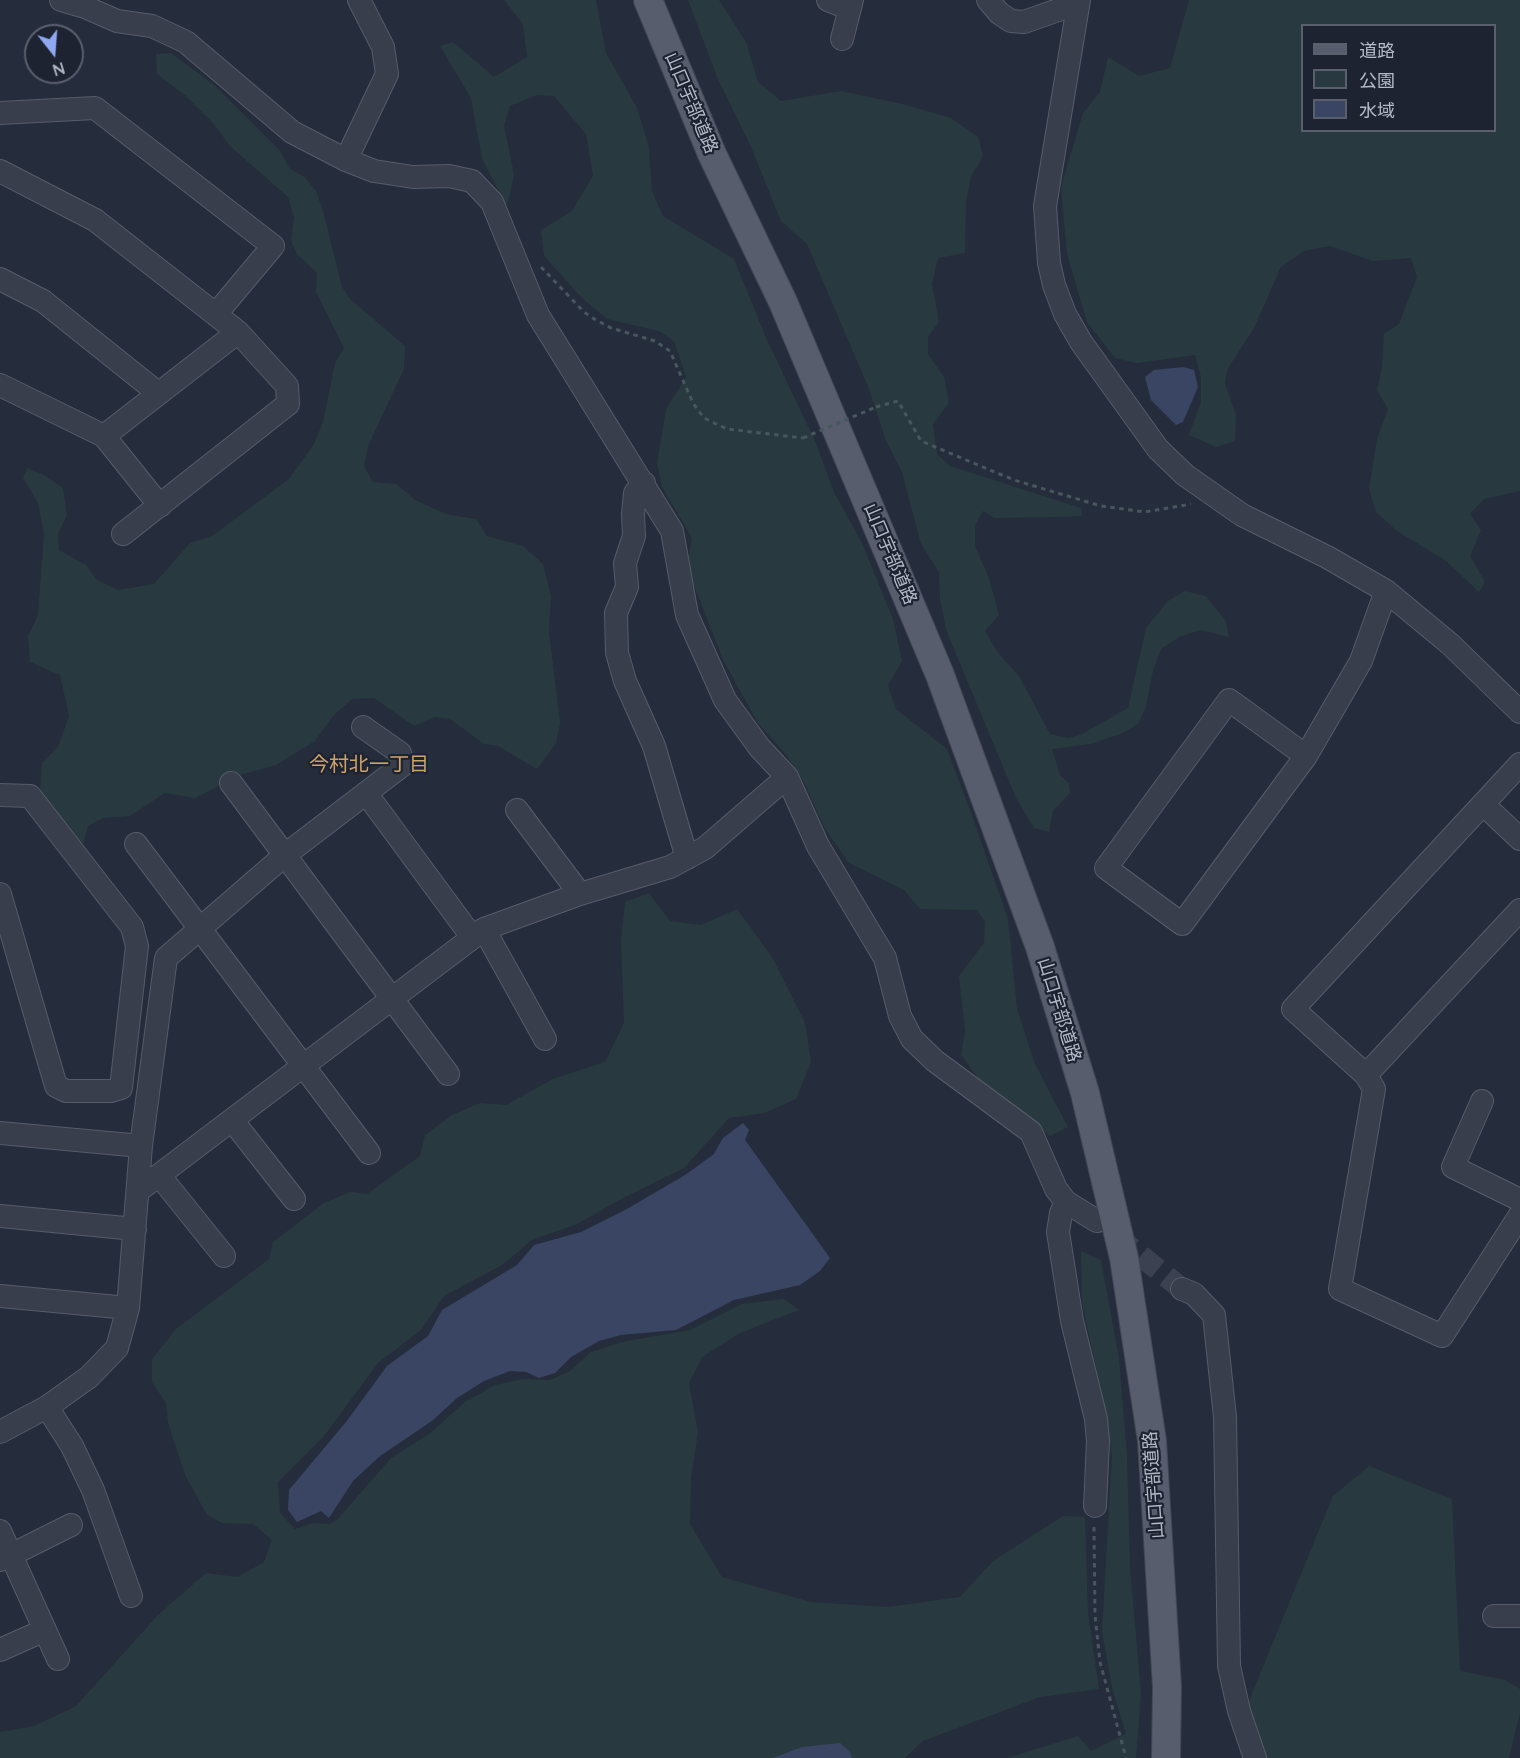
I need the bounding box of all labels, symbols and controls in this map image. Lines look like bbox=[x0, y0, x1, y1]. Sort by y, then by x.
north arrow bbox=[24, 24, 84, 84]
legend bbox=[1301, 24, 1496, 132]
text: 道路 bbox=[1359, 39, 1395, 62]
street label: 山口宇部道路 bbox=[660, 49, 722, 157]
text: N bbox=[50, 58, 67, 81]
text: 公園 bbox=[1359, 69, 1395, 92]
text: 水域 bbox=[1359, 99, 1395, 122]
street label: 山口宇部道路 bbox=[859, 500, 921, 608]
district label: 今村北一丁目 bbox=[309, 753, 429, 777]
street label: 山口宇部道路 bbox=[1033, 955, 1085, 1065]
street label: 山口宇部道路 bbox=[1139, 1430, 1169, 1540]

